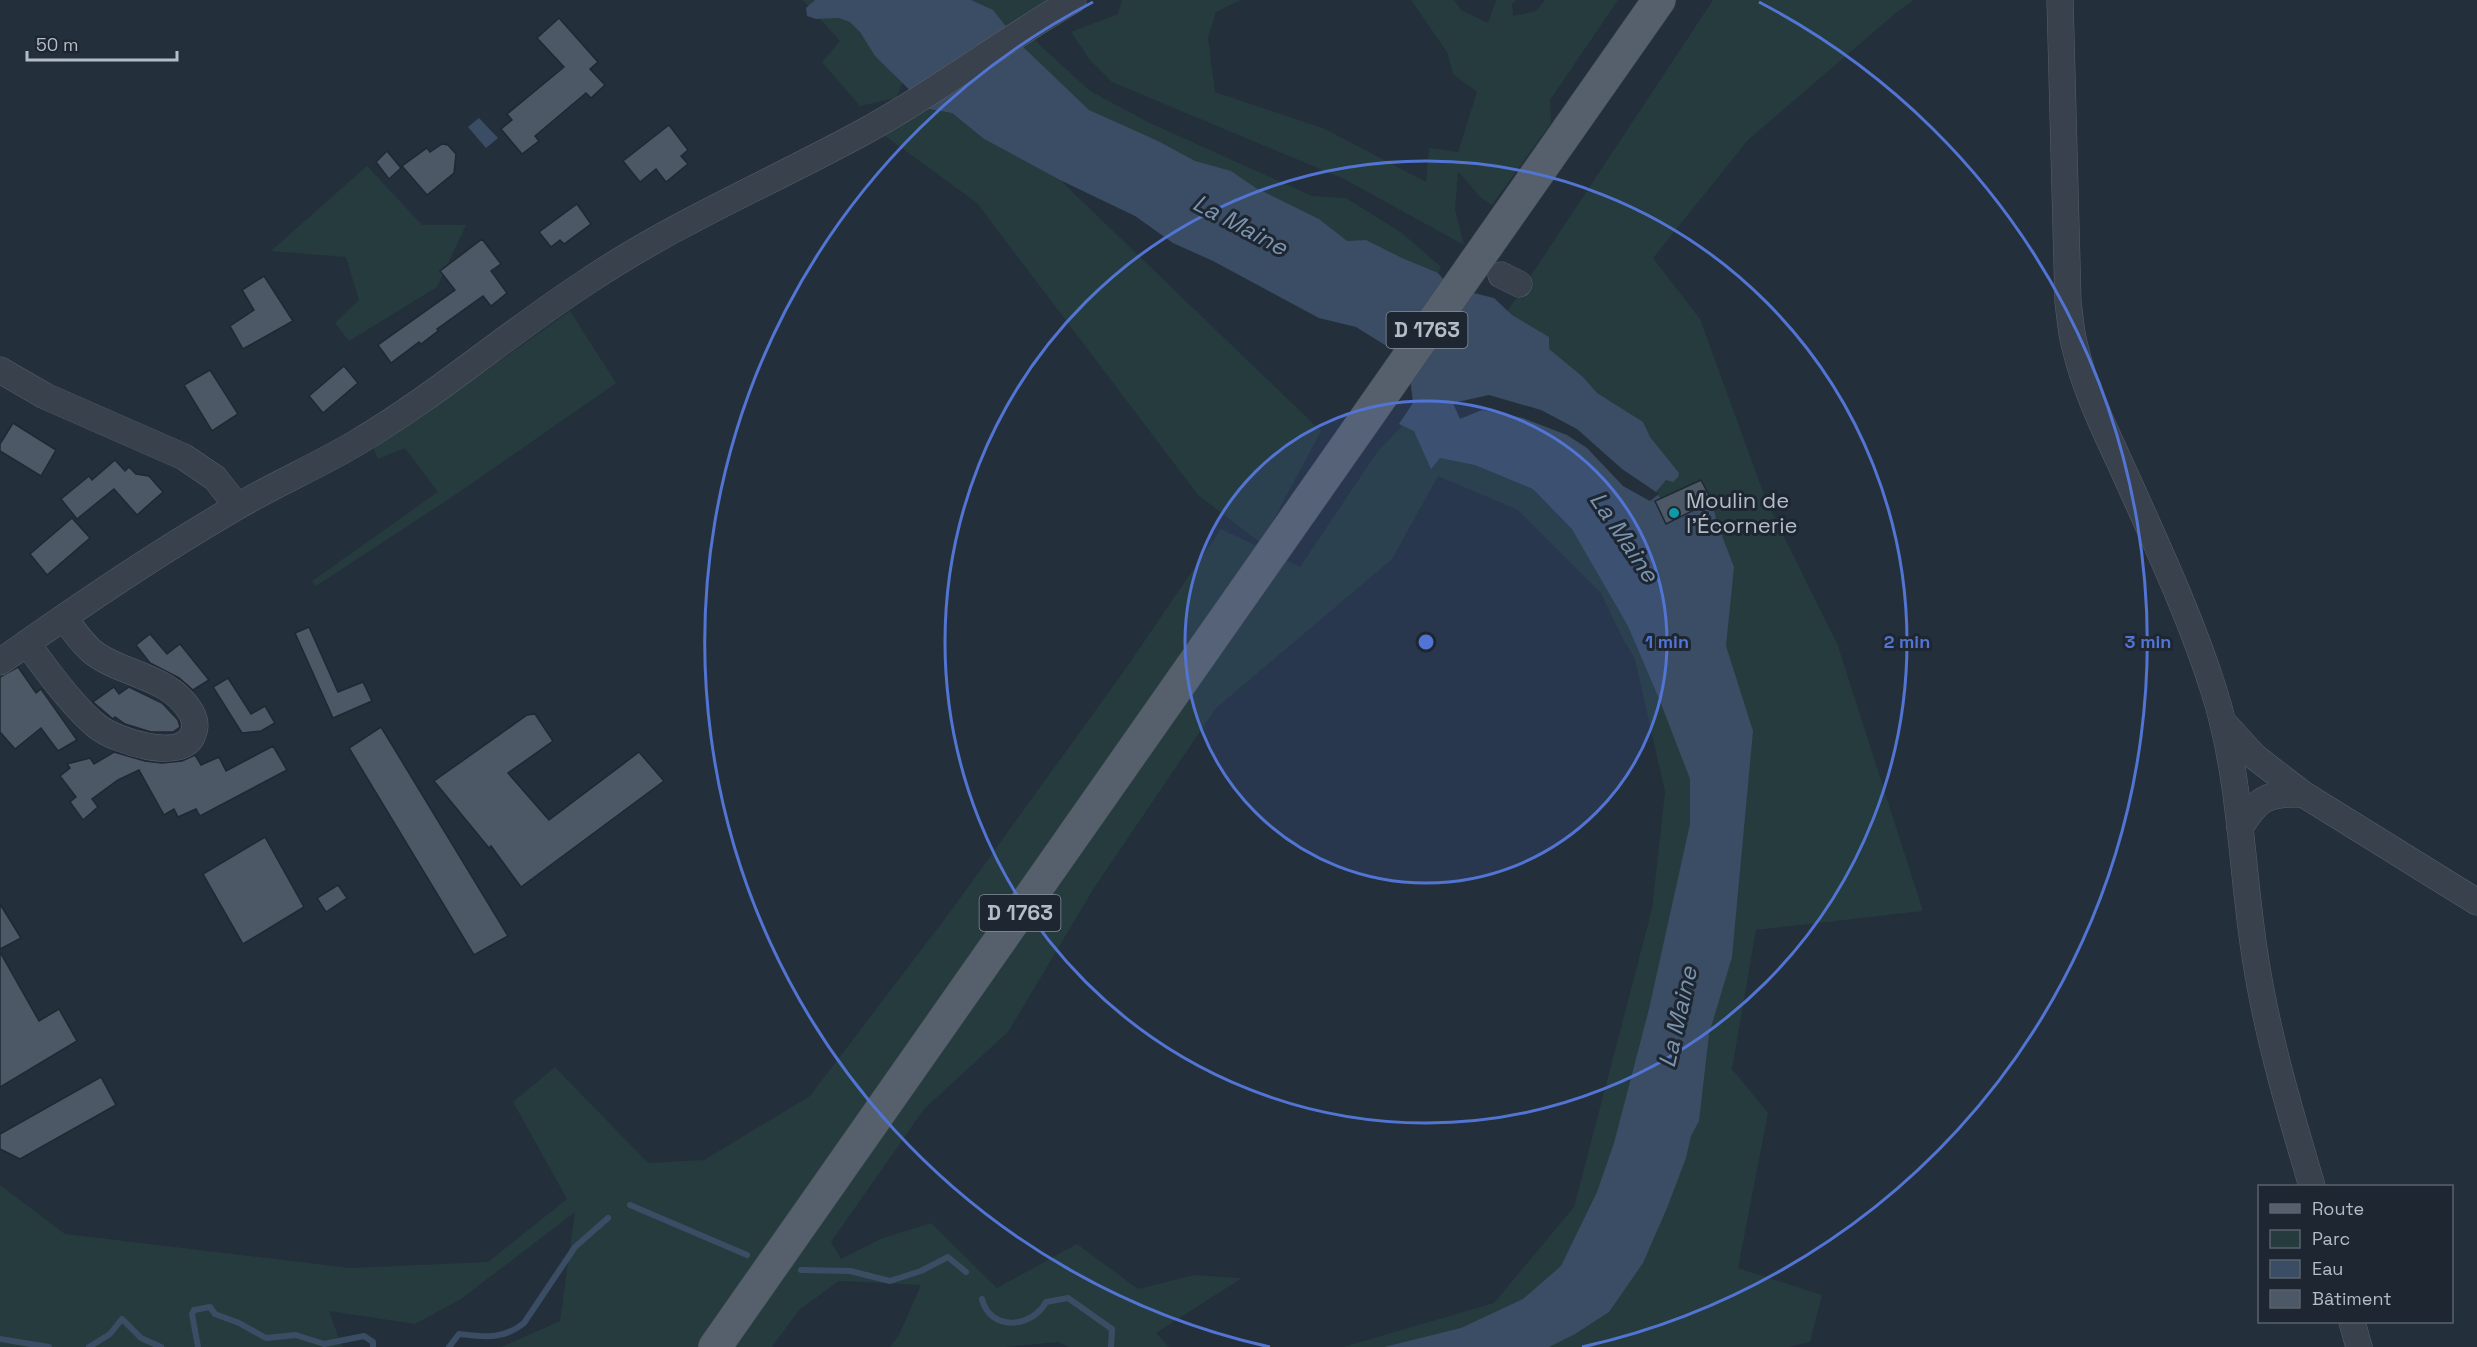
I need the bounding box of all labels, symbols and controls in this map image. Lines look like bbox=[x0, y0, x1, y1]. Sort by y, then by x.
scale bar bbox=[27, 24, 177, 62]
text: 50 m bbox=[36, 33, 78, 56]
water label: La Maine bbox=[1188, 187, 1293, 263]
road number: D 1763 bbox=[1386, 312, 1468, 348]
water label: La Maine bbox=[1583, 486, 1666, 589]
place label: Moulin de l'Écornerie bbox=[1686, 486, 1798, 539]
marker: Moulin de l'Écornerie bbox=[1667, 506, 1681, 520]
text: 1 min bbox=[1645, 630, 1689, 653]
text: 2 min bbox=[1884, 630, 1930, 653]
text: 3 min bbox=[2125, 630, 2171, 653]
centre of rings bbox=[1416, 632, 1436, 652]
road number: D 1763 bbox=[980, 895, 1060, 931]
water label: La Maine bbox=[1651, 963, 1704, 1070]
legend bbox=[2258, 1185, 2453, 1323]
text: Route bbox=[2312, 1197, 2364, 1220]
text: Parc bbox=[2312, 1227, 2350, 1250]
text: Eau bbox=[2312, 1257, 2343, 1280]
text: Bâtiment bbox=[2312, 1287, 2392, 1310]

